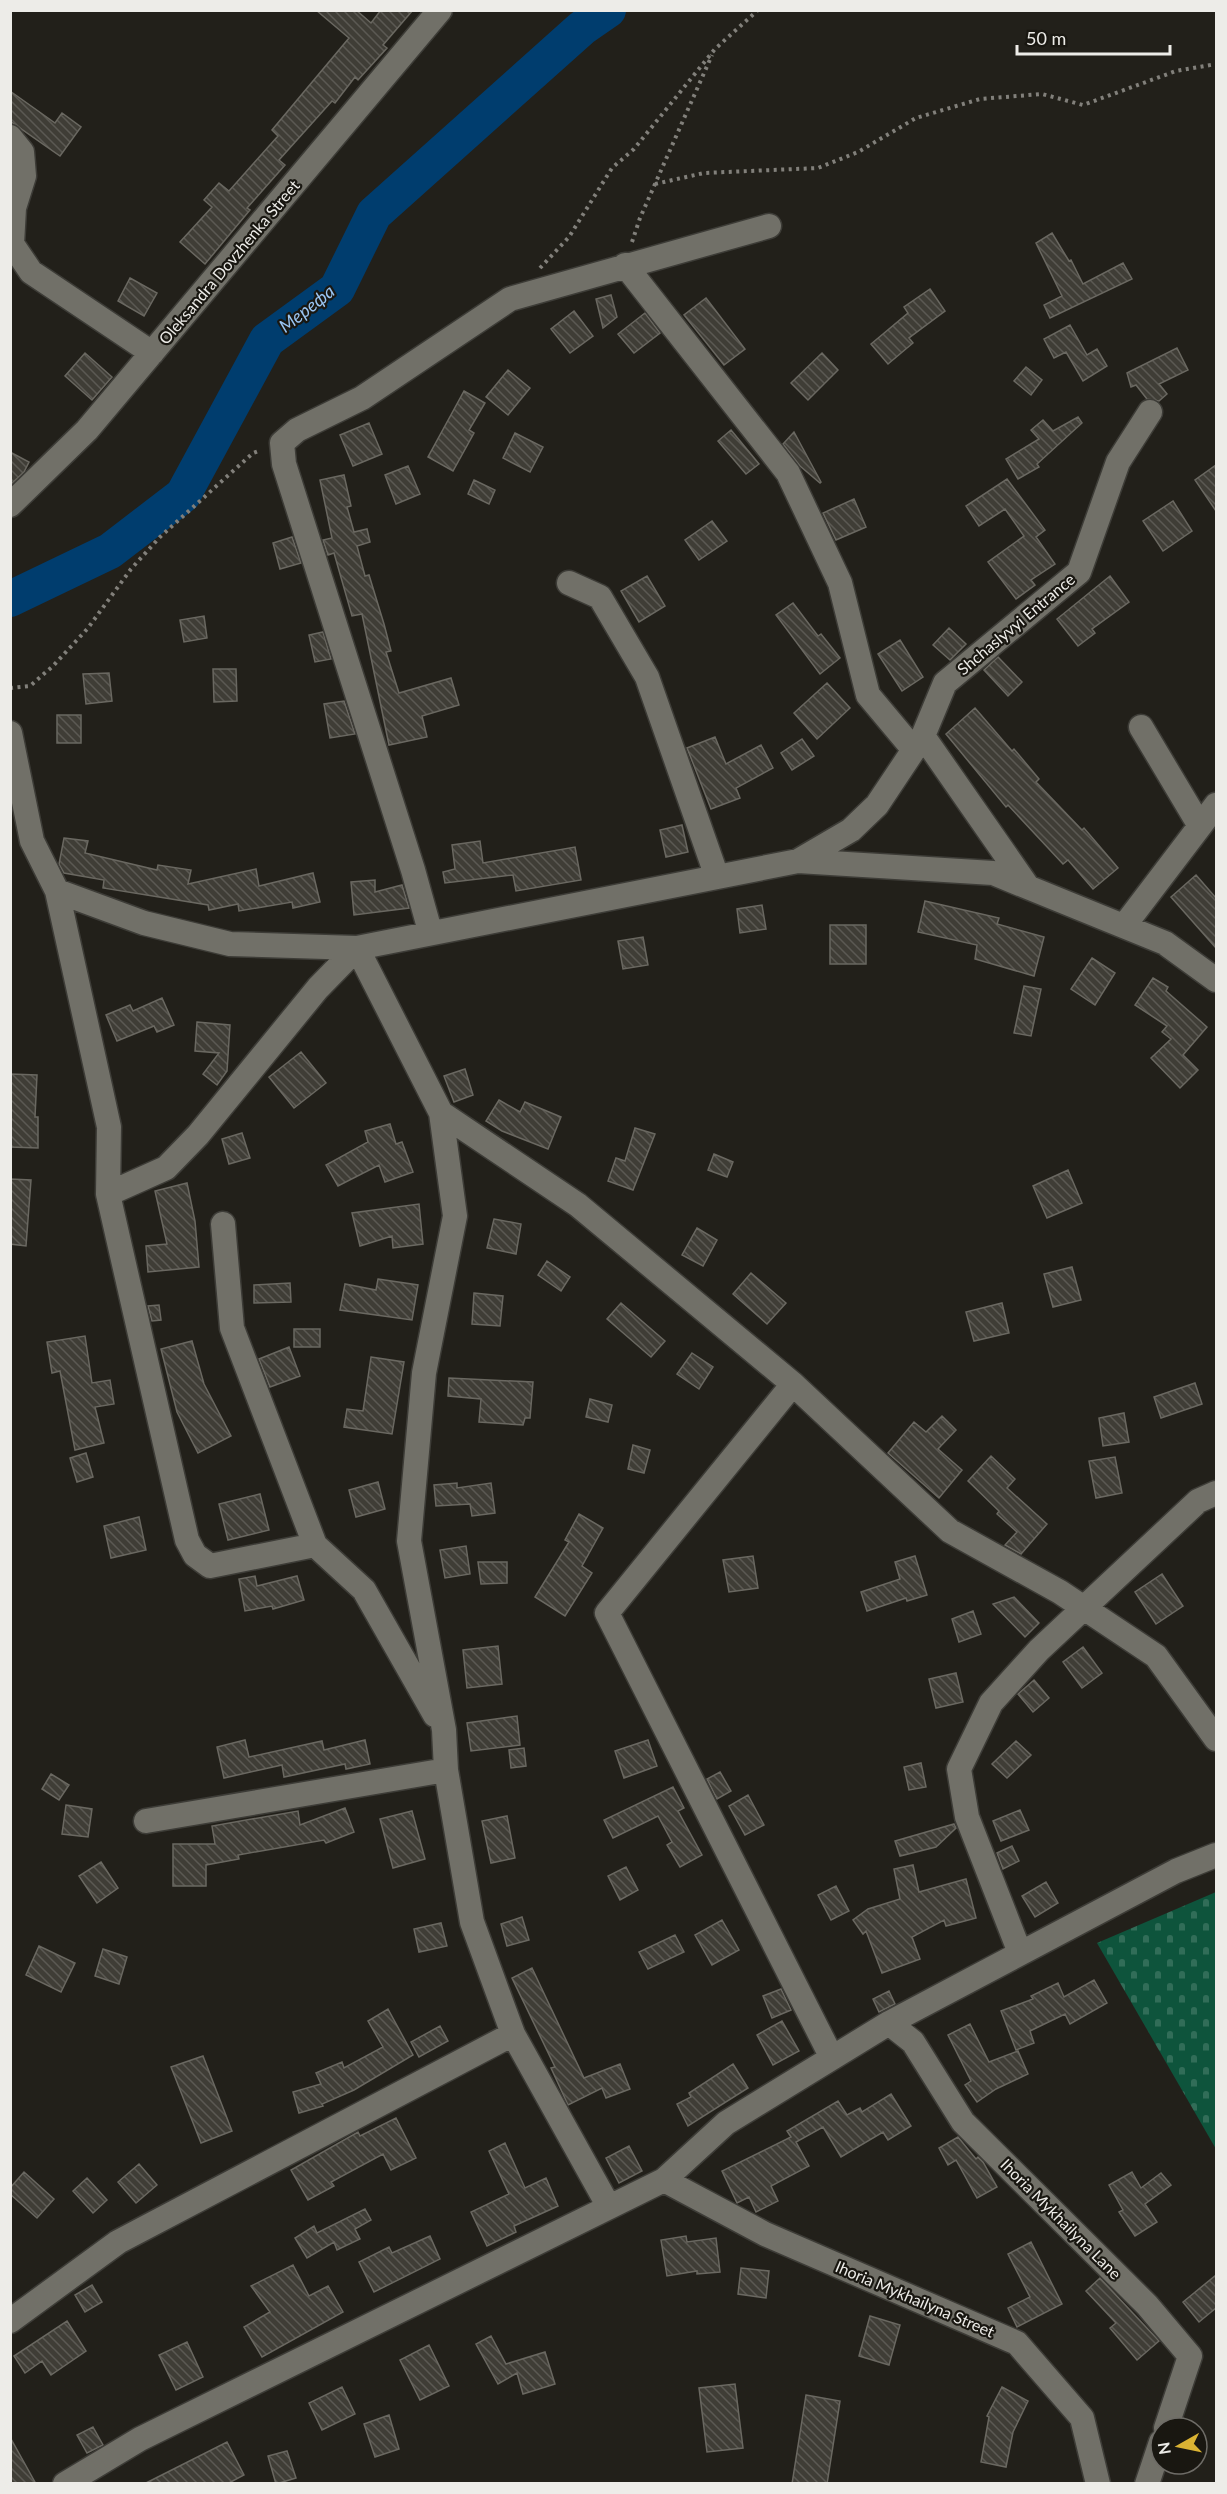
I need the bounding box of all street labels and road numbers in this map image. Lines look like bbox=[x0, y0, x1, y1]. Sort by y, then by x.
street label: Oleksandra Dovzhenka Street bbox=[154, 176, 303, 348]
street label: Shchaslyvyi Entrance bbox=[953, 569, 1078, 678]
street label: Ihoria Mykhailyna Lane bbox=[997, 2155, 1125, 2283]
street label: Ihoria Mykhailyna Street bbox=[833, 2256, 998, 2341]

